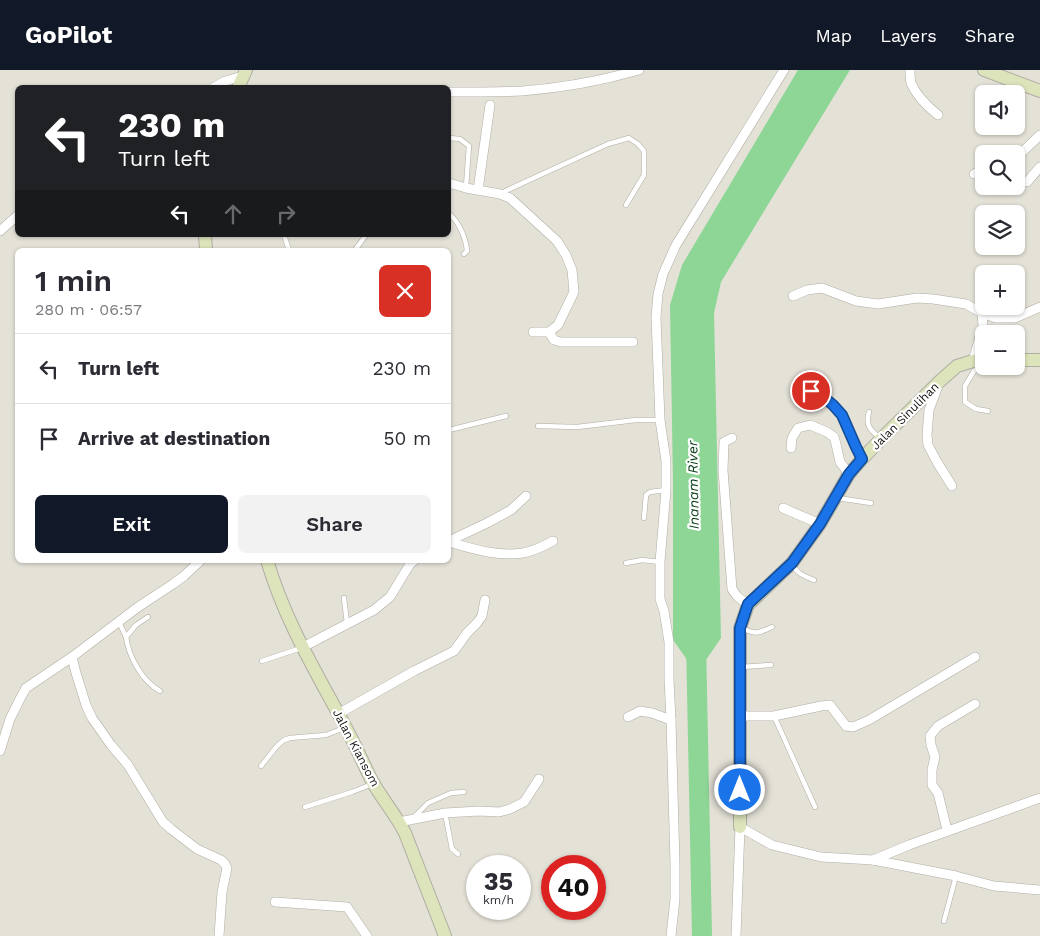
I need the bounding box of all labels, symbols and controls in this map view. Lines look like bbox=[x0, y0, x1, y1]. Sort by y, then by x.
text: GoPilot bbox=[25, 21, 112, 49]
text: Map bbox=[815, 25, 852, 46]
text: Layers bbox=[880, 25, 937, 46]
text: Share bbox=[965, 25, 1015, 46]
map controls bbox=[975, 85, 1025, 375]
button: sound bbox=[975, 85, 1025, 135]
text: 230 m bbox=[118, 104, 225, 146]
icon: left bbox=[35, 105, 100, 170]
button: search bbox=[975, 145, 1025, 195]
text: Turn left bbox=[118, 146, 210, 171]
icon: left bbox=[166, 200, 194, 228]
icon: ahead bbox=[219, 200, 247, 228]
icon: right bbox=[272, 200, 300, 228]
button: layers bbox=[975, 205, 1025, 255]
text: 1 min bbox=[35, 263, 112, 298]
button: close bbox=[379, 265, 431, 317]
button: + bbox=[975, 265, 1025, 315]
text: 280 m · 06:57 bbox=[35, 300, 142, 319]
button: − bbox=[975, 325, 1025, 375]
icon: left bbox=[35, 355, 63, 383]
text: Turn left bbox=[78, 357, 159, 380]
text: 230 m bbox=[372, 357, 431, 380]
pin bbox=[790, 370, 832, 412]
icon: arrive bbox=[797, 377, 825, 405]
street label: Jalan Sinulihan bbox=[868, 379, 942, 453]
icon: arrive bbox=[35, 425, 63, 453]
text: Arrive at destination bbox=[78, 427, 270, 450]
text: 50 m bbox=[384, 427, 431, 450]
water label: Inanam River bbox=[684, 440, 702, 530]
button: Exit bbox=[35, 495, 228, 553]
button: Share bbox=[238, 495, 431, 553]
street label: Jalan Kiansom bbox=[330, 707, 382, 789]
position arrow bbox=[713, 763, 765, 815]
speed limit sign: 40 bbox=[541, 855, 606, 920]
text: 35 bbox=[484, 867, 513, 896]
text: km/h bbox=[483, 893, 514, 907]

